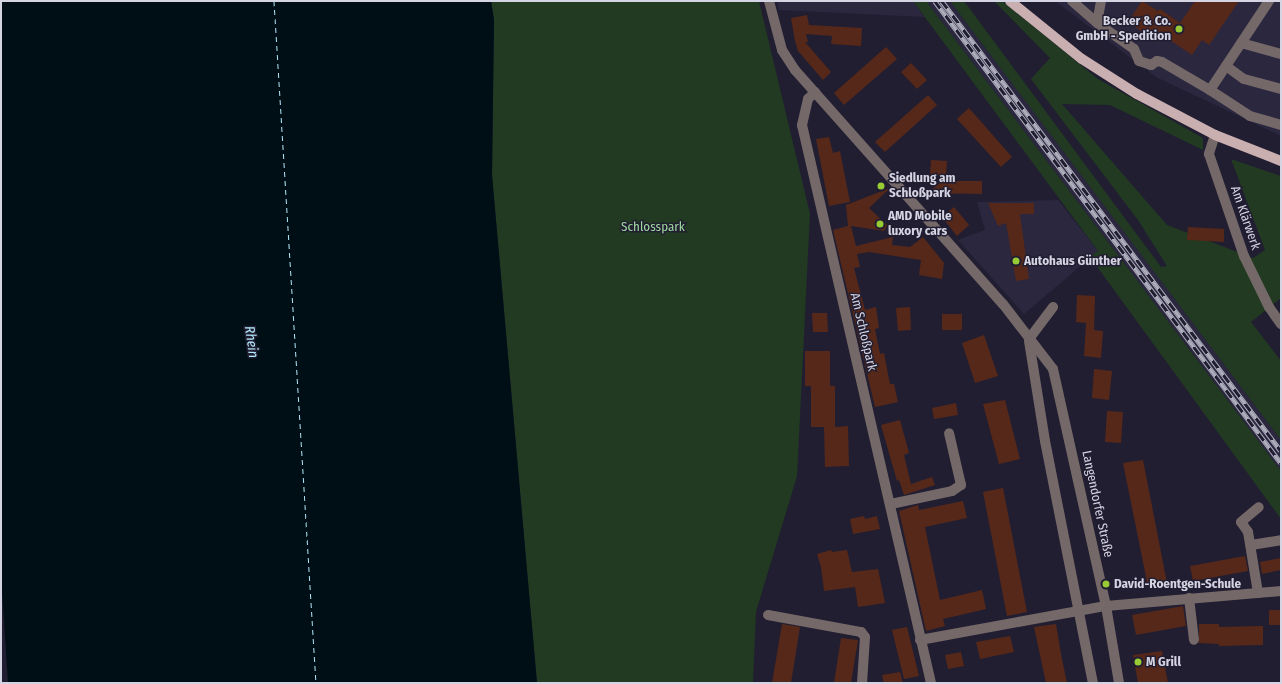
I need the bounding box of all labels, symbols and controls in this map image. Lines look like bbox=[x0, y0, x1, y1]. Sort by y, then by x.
place label: Becker & Co. GmbH - Spedition bbox=[1076, 14, 1171, 45]
marker: Becker & Co. GmbH - Spedition bbox=[1174, 24, 1184, 34]
place label: Siedlung am Schloßpark bbox=[889, 171, 955, 202]
marker: Siedlung am Schloßpark bbox=[876, 181, 886, 191]
street label: Am Klärwerk bbox=[1227, 184, 1263, 252]
place label: AMD Mobile luxory cars bbox=[888, 209, 952, 240]
park label: Schlosspark bbox=[621, 219, 685, 235]
marker: AMD Mobile luxory cars bbox=[875, 219, 885, 229]
place label: Autohaus Günther bbox=[1024, 253, 1121, 269]
marker: Autohaus Günther bbox=[1011, 256, 1021, 266]
street label: Am Schloßpark bbox=[846, 291, 880, 373]
water label: Rhein bbox=[240, 325, 262, 359]
street label: Langendorfer Straße bbox=[1078, 449, 1116, 559]
place label: David-Roentgen-Schule bbox=[1114, 576, 1241, 592]
marker: David-Roentgen-Schule bbox=[1101, 579, 1111, 589]
place label: M Grill bbox=[1146, 654, 1181, 670]
marker: M Grill bbox=[1133, 657, 1143, 667]

